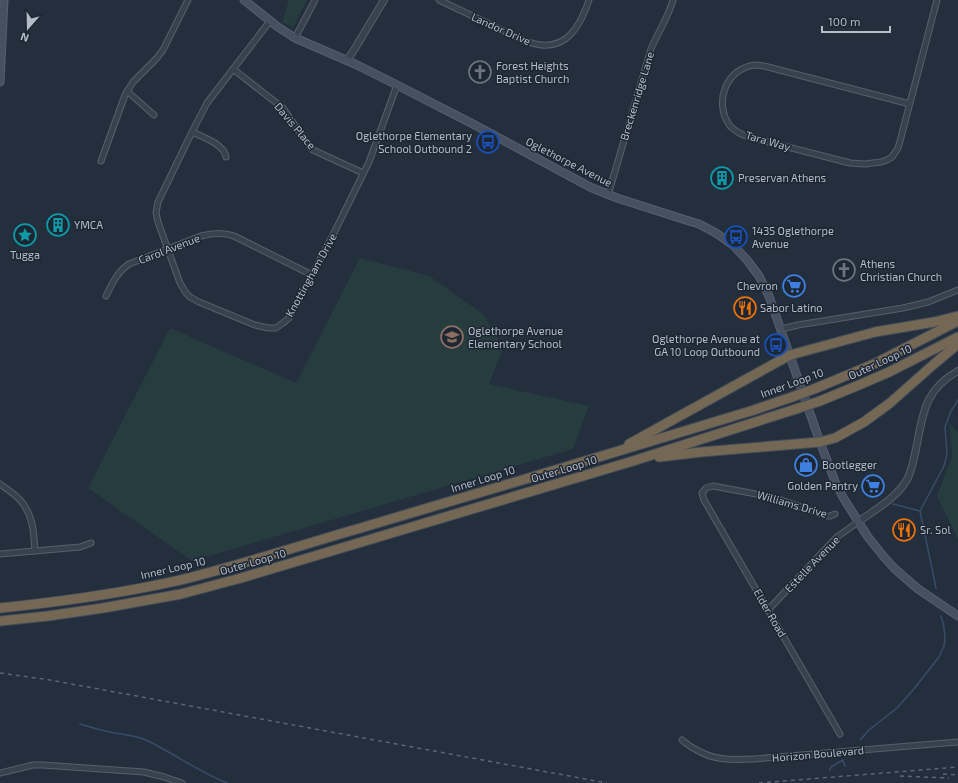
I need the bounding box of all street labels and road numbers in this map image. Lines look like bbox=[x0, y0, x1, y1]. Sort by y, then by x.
street label: Landor Drive bbox=[470, 10, 533, 47]
street label: Breckenridge Lane bbox=[617, 50, 656, 142]
street label: Davis Place bbox=[272, 100, 319, 152]
street label: Tara Way bbox=[744, 128, 792, 153]
street label: Oglethorpe Avenue bbox=[524, 134, 615, 189]
street label: Carol Avenue bbox=[136, 231, 202, 266]
street label: Knottingham Drive bbox=[282, 231, 339, 319]
street label: Outer Loop 10 bbox=[846, 341, 913, 382]
street label: Inner Loop 10 bbox=[759, 365, 825, 400]
street label: Outer Loop 10 bbox=[529, 452, 598, 485]
street label: Inner Loop 10 bbox=[449, 463, 516, 494]
street label: Williams Drive bbox=[756, 487, 829, 520]
street label: Estelle Avenue bbox=[781, 533, 842, 595]
street label: Outer Loop 10 bbox=[218, 546, 287, 577]
street label: Inner Loop 10 bbox=[139, 554, 207, 581]
street label: Elder Road bbox=[751, 586, 789, 639]
street label: Horizon Boulevard bbox=[771, 743, 865, 764]

